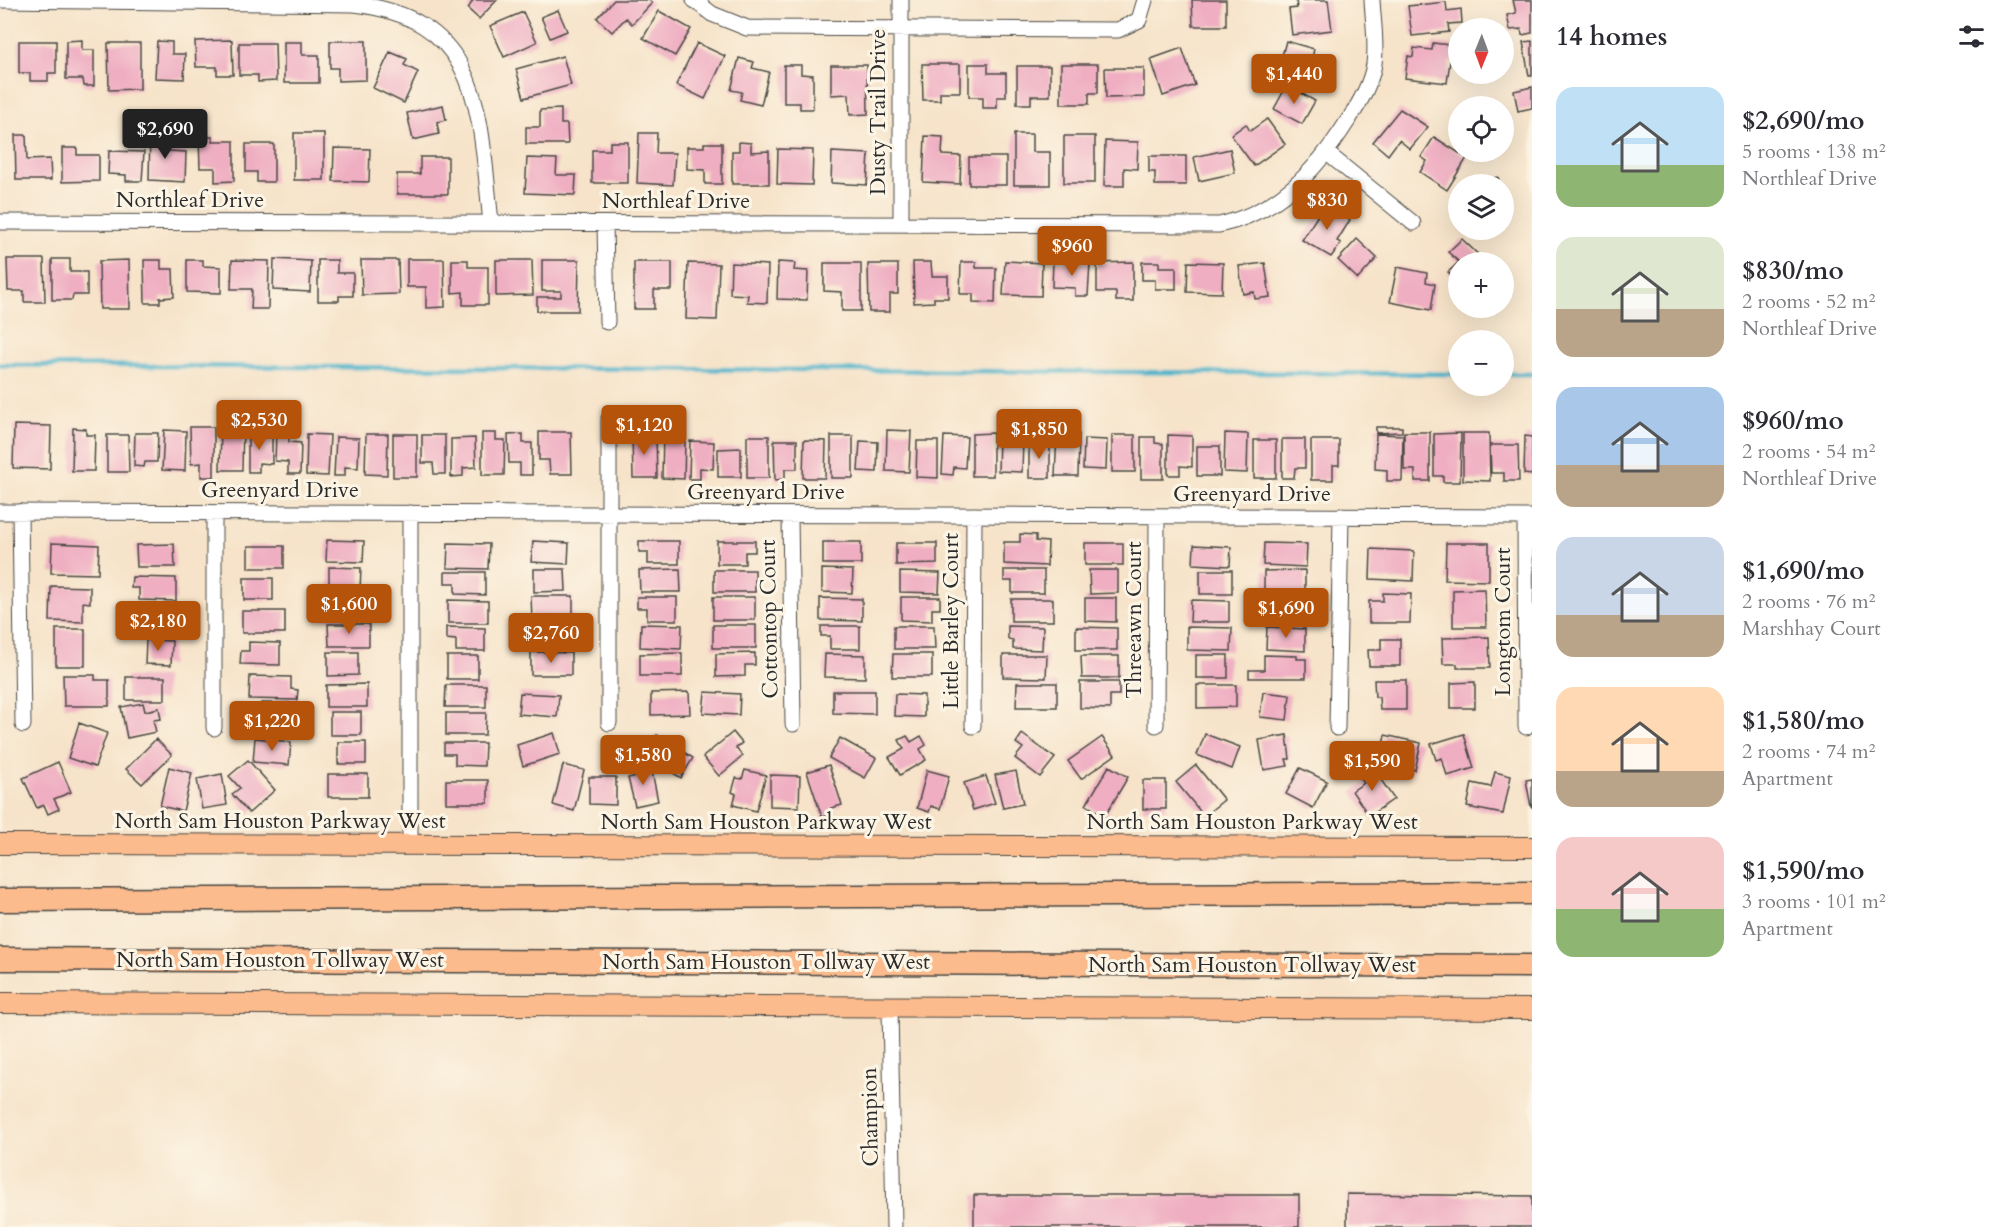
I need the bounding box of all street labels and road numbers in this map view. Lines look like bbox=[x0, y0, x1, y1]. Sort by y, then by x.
street label: Dusty Trail Drive bbox=[863, 29, 893, 195]
street label: Northleaf Drive bbox=[116, 185, 264, 215]
street label: Northleaf Drive bbox=[602, 186, 750, 216]
street label: Greenyard Drive bbox=[201, 475, 359, 505]
street label: Greenyard Drive bbox=[687, 477, 845, 507]
street label: Greenyard Drive bbox=[1173, 479, 1331, 509]
street label: Little Barley Court bbox=[936, 533, 966, 709]
street label: Cottontop Court bbox=[753, 539, 785, 699]
street label: Threeawn Court bbox=[1119, 541, 1149, 699]
street label: Longtom Court bbox=[1488, 547, 1518, 697]
street label: North Sam Houston Parkway West bbox=[114, 806, 446, 836]
street label: North Sam Houston Parkway West bbox=[600, 807, 932, 837]
street label: North Sam Houston Parkway West bbox=[1086, 807, 1418, 837]
street label: North Sam Houston Tollway West bbox=[116, 945, 444, 975]
street label: North Sam Houston Tollway West bbox=[602, 947, 930, 977]
street label: North Sam Houston Tollway West bbox=[1088, 950, 1416, 980]
street label: Champion bbox=[854, 1067, 886, 1167]

